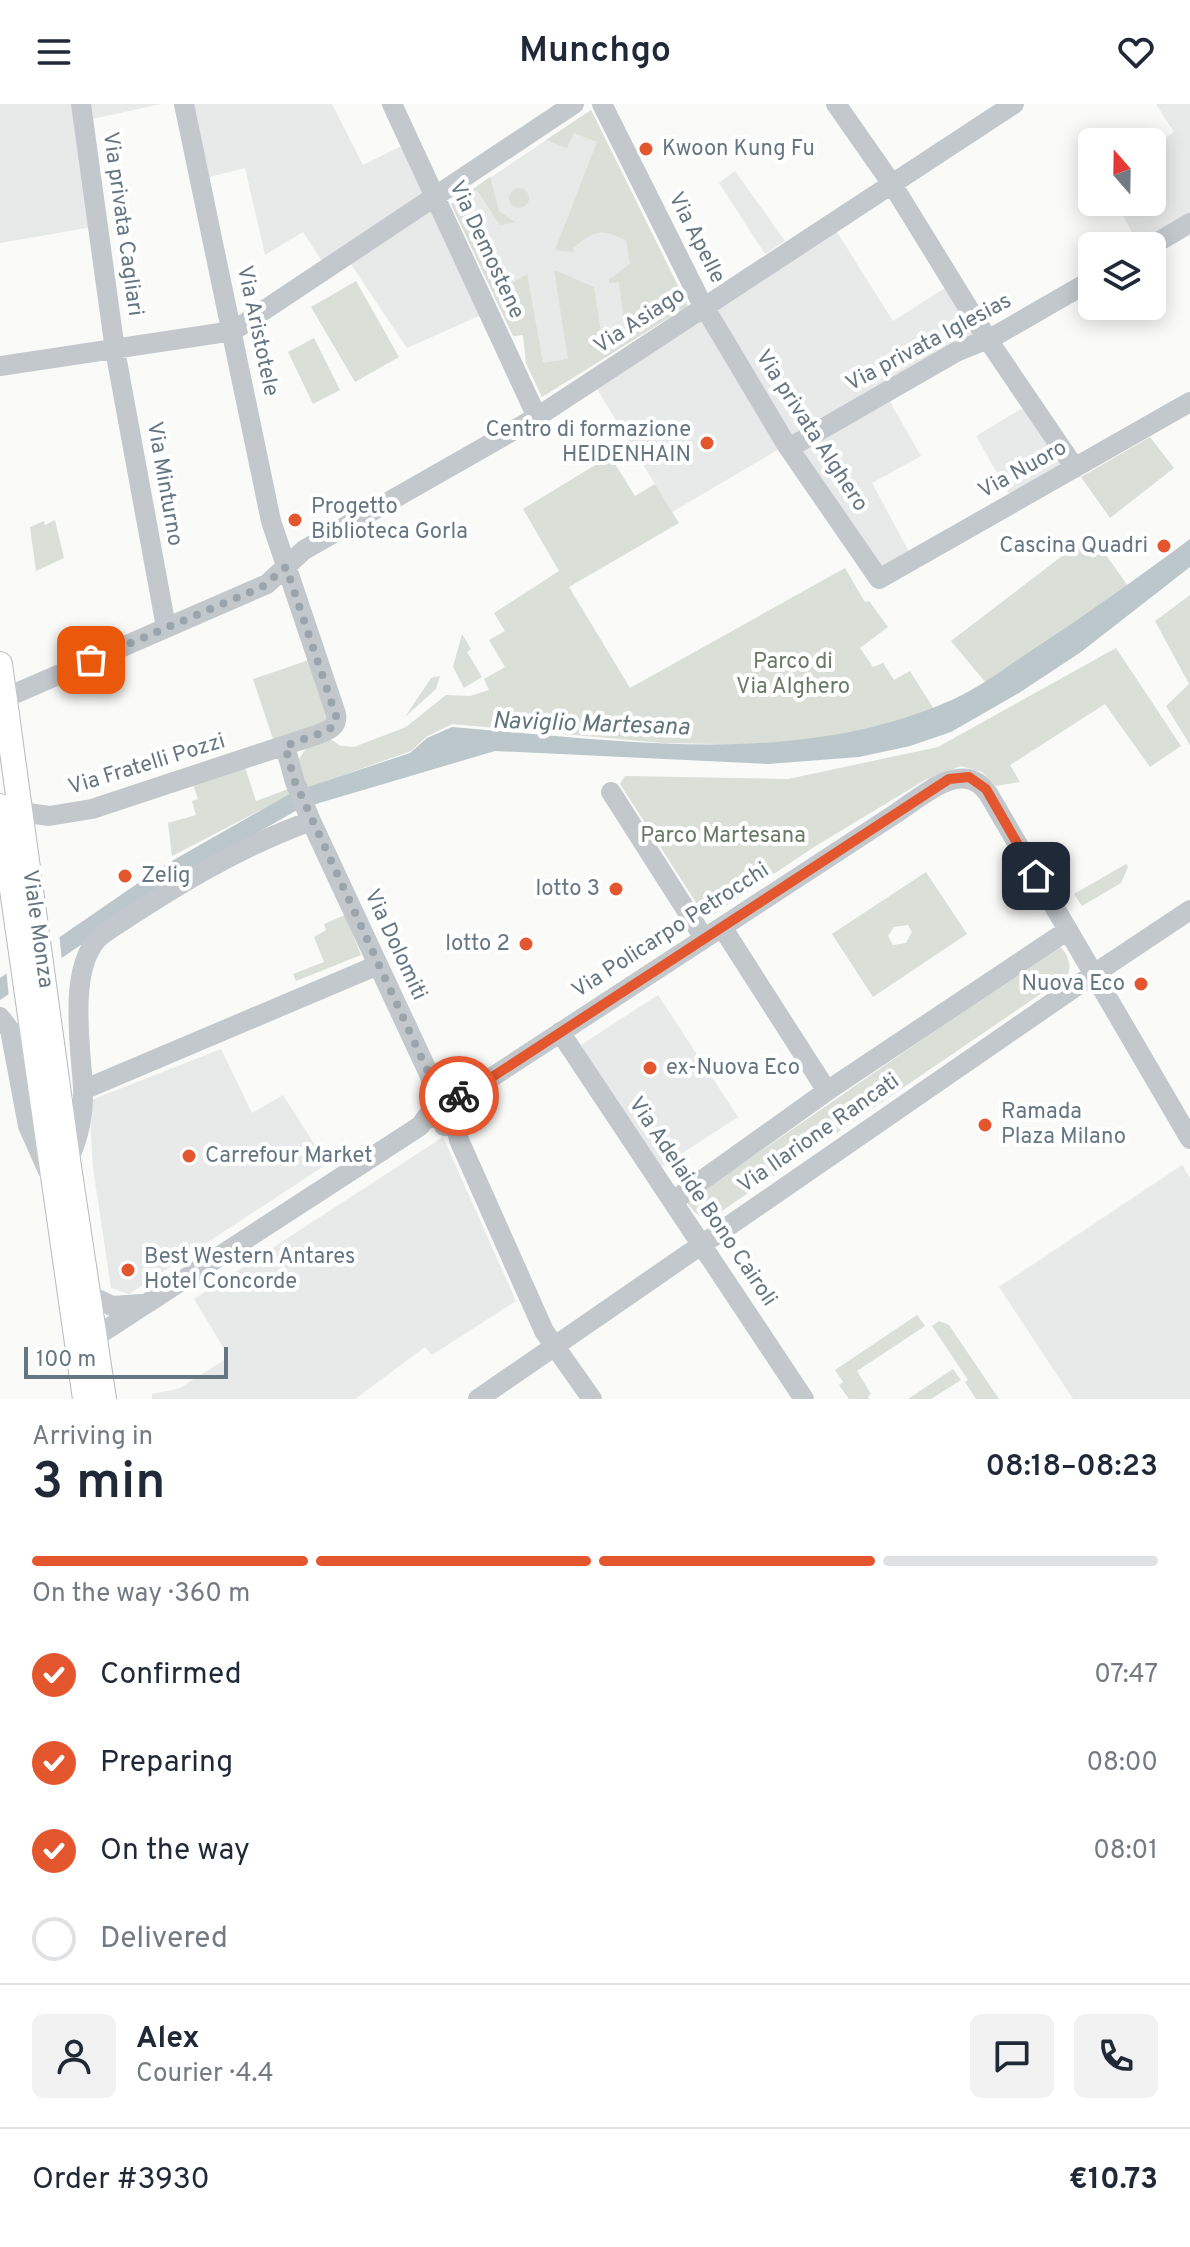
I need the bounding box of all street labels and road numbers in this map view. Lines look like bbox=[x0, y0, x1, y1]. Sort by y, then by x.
street label: Via privata Cagliari bbox=[96, 130, 148, 318]
street label: Via Demostene bbox=[442, 177, 530, 323]
street label: Via Apelle bbox=[662, 188, 730, 288]
street label: Via Aristotele bbox=[230, 263, 284, 399]
street label: Via Asiago bbox=[589, 282, 691, 360]
street label: Via privata Iglesias bbox=[842, 288, 1016, 398]
street label: Via privata Alghero bbox=[749, 345, 873, 517]
street label: Via Minturno bbox=[140, 420, 188, 548]
street label: Via Nuoro bbox=[974, 435, 1072, 505]
street label: Via Fratelli Pozzi bbox=[65, 728, 229, 802]
street label: Via Policarpo Petrocchi bbox=[567, 857, 775, 1005]
street label: Viale Monza bbox=[15, 868, 59, 990]
street label: Via Dolomiti bbox=[358, 885, 432, 1005]
street label: Via Ilarione Rancati bbox=[733, 1068, 905, 1200]
street label: Via Adelaide Bono Cairoli bbox=[622, 1092, 782, 1312]

